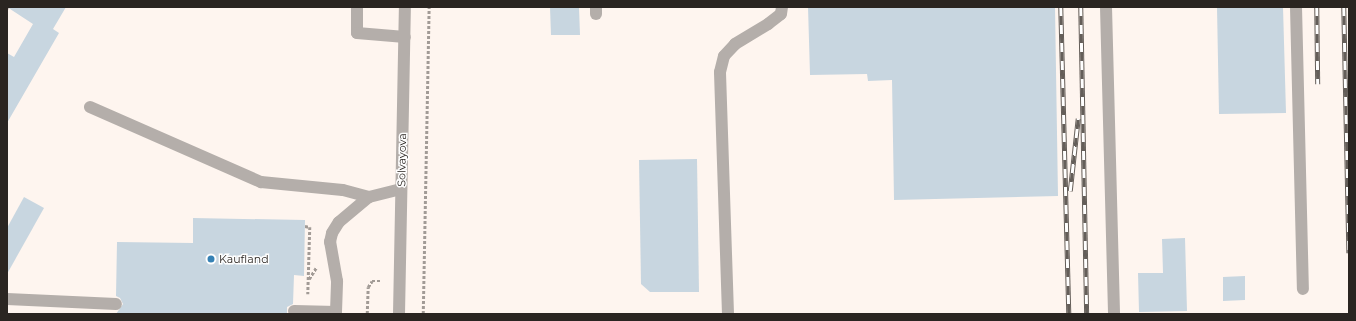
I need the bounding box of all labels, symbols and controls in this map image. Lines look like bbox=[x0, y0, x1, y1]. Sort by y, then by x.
street label: Solvayova bbox=[395, 133, 409, 187]
place label: Kaufland bbox=[219, 252, 269, 266]
marker: Kaufland bbox=[206, 254, 216, 264]

